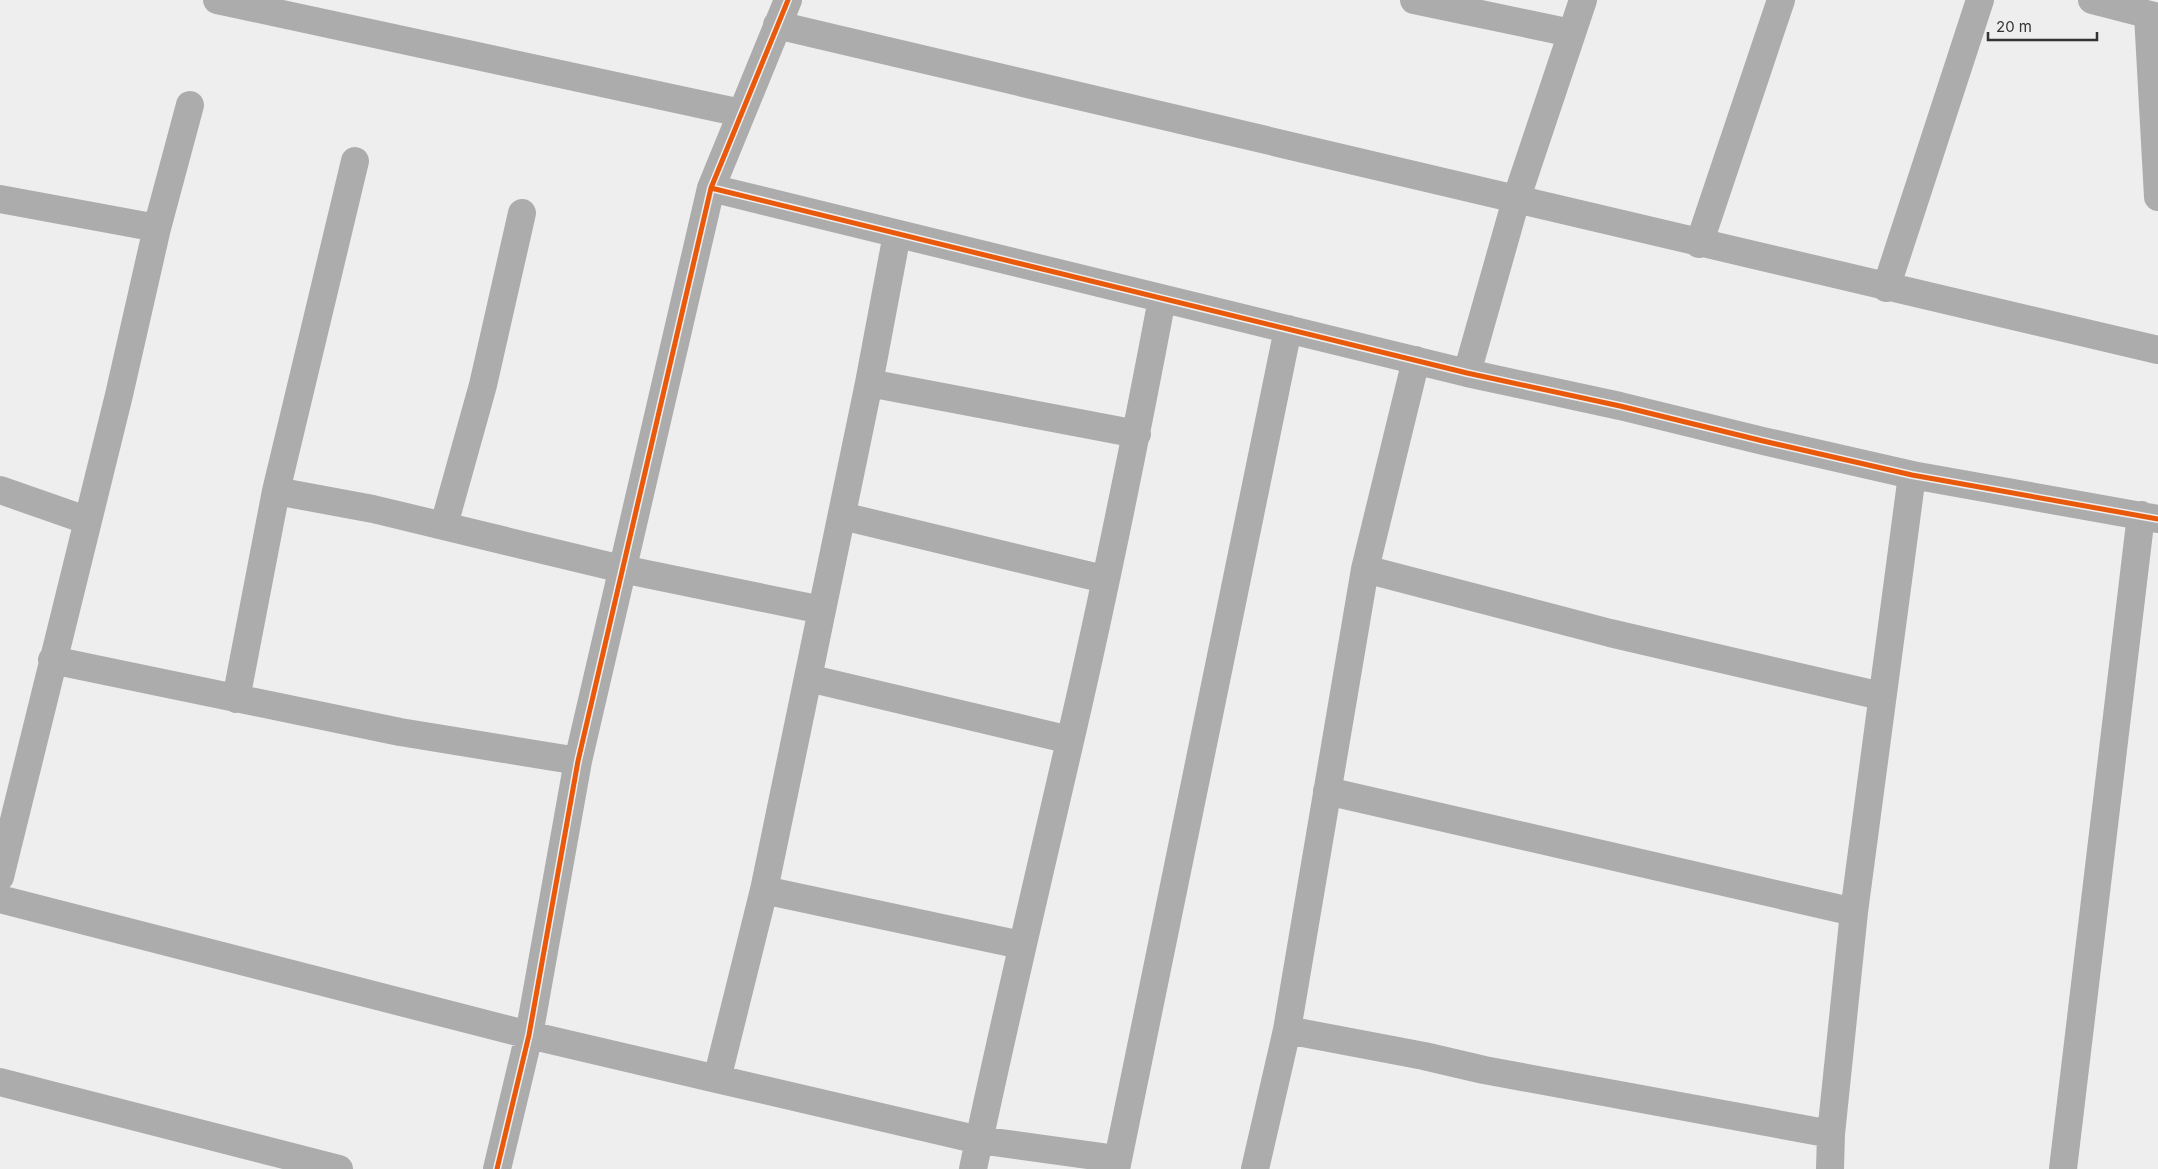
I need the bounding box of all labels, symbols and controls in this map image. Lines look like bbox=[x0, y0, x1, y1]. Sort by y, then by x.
scale bar bbox=[1988, 10, 2097, 42]
text: 20 m bbox=[1996, 17, 2032, 36]

